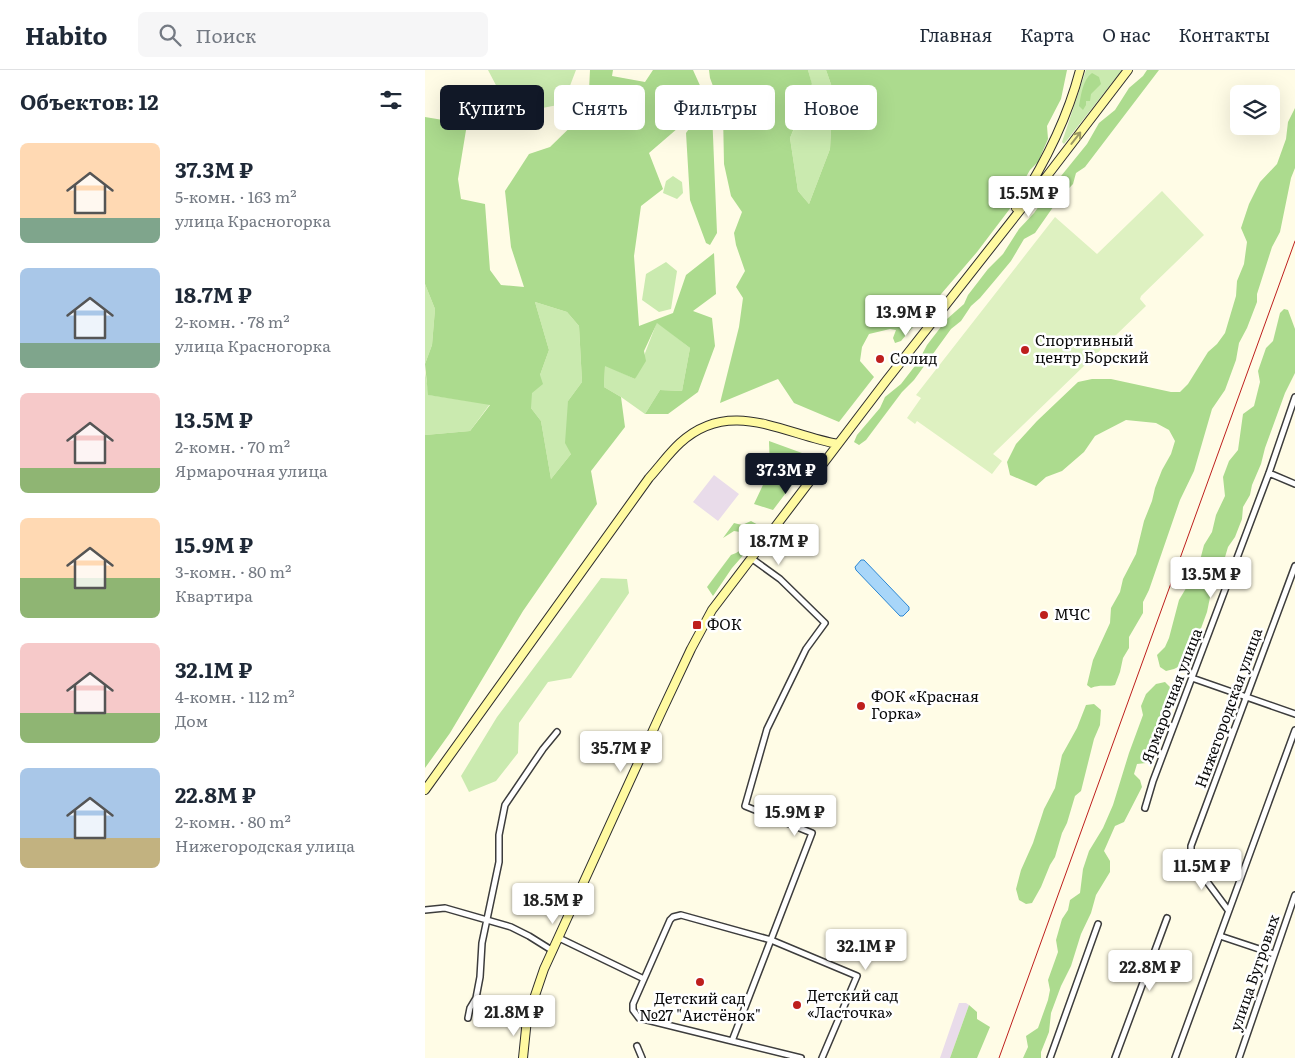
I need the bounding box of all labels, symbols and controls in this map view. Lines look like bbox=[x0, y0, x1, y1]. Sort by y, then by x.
search box bbox=[138, 12, 488, 57]
text: Habito bbox=[25, 17, 108, 52]
icon: search bbox=[156, 21, 184, 49]
text: Поиск bbox=[196, 21, 256, 49]
text: Главная bbox=[919, 21, 992, 48]
text: Карта bbox=[1020, 21, 1074, 48]
text: О нас bbox=[1102, 21, 1150, 48]
text: Контакты bbox=[1178, 21, 1270, 48]
text: Объектов: 12 bbox=[20, 85, 158, 116]
chip: Купить bbox=[440, 85, 544, 130]
chip: Снять bbox=[554, 85, 645, 130]
chip: Фильтры bbox=[655, 85, 775, 130]
chip: Новое bbox=[785, 85, 877, 130]
map controls bbox=[1230, 85, 1280, 135]
button: layers bbox=[1230, 85, 1280, 135]
icon: filters bbox=[377, 86, 405, 114]
one-way arrow bbox=[1071, 132, 1082, 145]
text: 37.3M ₽ bbox=[175, 153, 253, 184]
icon: home bbox=[60, 163, 120, 223]
pin: 15.5M ₽ bbox=[983, 176, 1075, 218]
text: 15.5M ₽ bbox=[1000, 180, 1058, 204]
text: 5-комн. · 163 m² bbox=[175, 184, 297, 208]
text: улица Красногорка bbox=[175, 208, 331, 232]
text: 18.7M ₽ bbox=[175, 278, 252, 309]
icon: home bbox=[60, 288, 120, 348]
pin: 13.9M ₽ bbox=[860, 294, 952, 337]
text: 13.9M ₽ bbox=[876, 299, 936, 323]
text: 2-комн. · 78 m² bbox=[175, 309, 290, 333]
place label: Спортивный центр Борский bbox=[1035, 328, 1149, 368]
text: улица Красногорка bbox=[175, 333, 331, 357]
marker: Спортивный центр Борский bbox=[1019, 344, 1031, 356]
place label: Солид bbox=[890, 346, 937, 369]
marker: Солид bbox=[874, 353, 886, 365]
text: 13.5M ₽ bbox=[175, 403, 253, 434]
icon: home bbox=[60, 413, 120, 473]
text: 2-комн. · 70 m² bbox=[175, 434, 290, 458]
pin: 37.3M ₽ bbox=[740, 452, 832, 495]
text: 37.3M ₽ bbox=[756, 457, 816, 481]
text: Ярмарочная улица bbox=[175, 458, 328, 482]
pin: 18.7M ₽ bbox=[733, 524, 825, 566]
text: 15.9M ₽ bbox=[175, 528, 253, 559]
text: 18.7M ₽ bbox=[750, 528, 808, 552]
icon: home bbox=[60, 538, 120, 598]
pin: 13.5M ₽ bbox=[1165, 556, 1257, 599]
text: 3-комн. · 80 m² bbox=[175, 559, 291, 583]
text: 13.5M ₽ bbox=[1181, 561, 1241, 585]
text: Квартира bbox=[175, 583, 253, 607]
place label: МЧС bbox=[1054, 602, 1090, 625]
marker: МЧС bbox=[1038, 609, 1050, 621]
place label: ФОК bbox=[707, 612, 742, 635]
marker: ФОК bbox=[691, 619, 703, 631]
street label: Нижегородская улица bbox=[1188, 623, 1268, 791]
street label: Ярмарочная улица bbox=[1134, 624, 1207, 766]
text: 32.1M ₽ bbox=[175, 653, 252, 684]
icon: home bbox=[60, 663, 120, 723]
text: 4-комн. · 112 m² bbox=[175, 684, 295, 708]
place label: ФОК «Красная Горка» bbox=[871, 684, 979, 724]
marker: ФОК «Красная Горка» bbox=[855, 700, 867, 712]
text: Дом bbox=[175, 708, 208, 732]
pin: 35.7M ₽ bbox=[575, 730, 667, 773]
text: 35.7M ₽ bbox=[591, 735, 651, 759]
text: 22.8M ₽ bbox=[175, 778, 256, 809]
icon: home bbox=[60, 788, 120, 848]
pin: 15.9M ₽ bbox=[749, 794, 841, 837]
text: 15.9M ₽ bbox=[765, 799, 825, 823]
text: 2-комн. · 80 m² bbox=[175, 809, 291, 833]
text: Нижегородская улица bbox=[175, 833, 355, 857]
pin: 11.5M ₽ bbox=[1156, 848, 1248, 891]
text: 11.5M ₽ bbox=[1174, 853, 1230, 877]
pin: 18.5M ₽ bbox=[507, 882, 599, 925]
text: 18.5M ₽ bbox=[523, 887, 583, 911]
street label: улица Бугровых bbox=[1223, 911, 1284, 1034]
pin: 32.1M ₽ bbox=[820, 928, 912, 971]
text: 32.1M ₽ bbox=[837, 933, 895, 957]
pin: 22.8M ₽ bbox=[1104, 950, 1196, 992]
text: 22.8M ₽ bbox=[1119, 954, 1181, 978]
marker: Детский сад №27 "Аистёнок" bbox=[694, 976, 706, 988]
place label: Детский сад «Ласточка» bbox=[807, 983, 899, 1023]
place label: Детский сад №27 "Аистёнок" bbox=[639, 986, 761, 1026]
pin: 21.8M ₽ bbox=[468, 994, 560, 1037]
text: 21.8M ₽ bbox=[484, 999, 544, 1023]
marker: Детский сад «Ласточка» bbox=[791, 999, 803, 1011]

